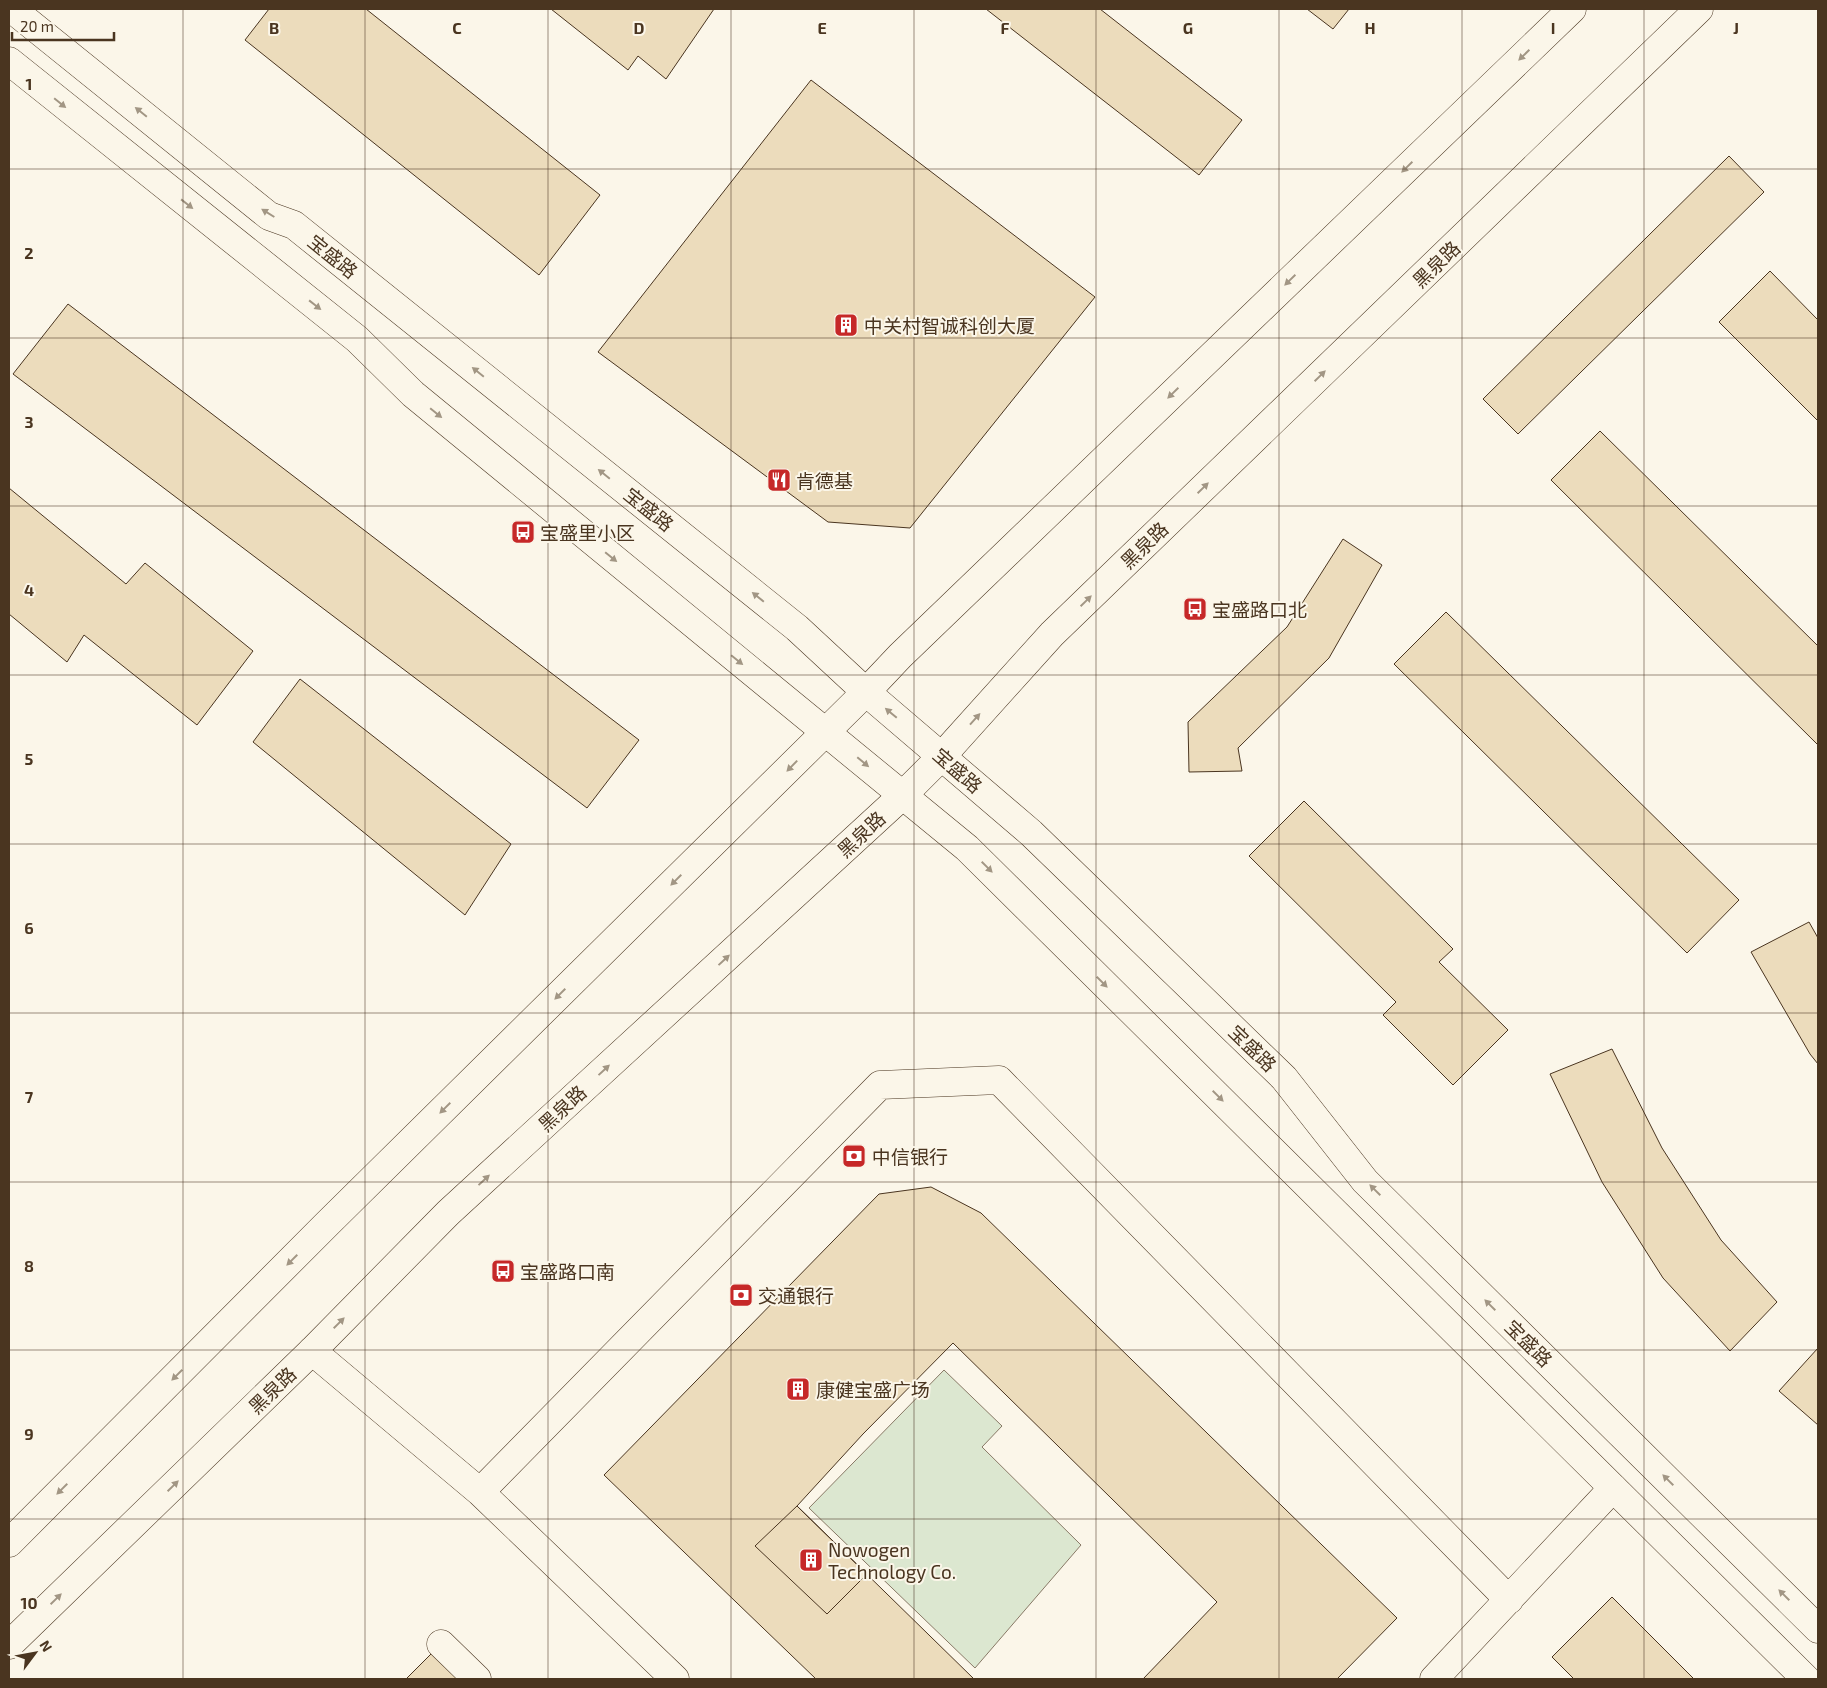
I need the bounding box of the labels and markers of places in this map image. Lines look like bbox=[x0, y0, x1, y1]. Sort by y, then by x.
building icon: 中关村智诚科创大厦 bbox=[833, 312, 859, 338]
place label: 中关村智诚科创大厦 bbox=[864, 314, 1035, 337]
restaurant icon: 肯德基 bbox=[766, 467, 792, 493]
place label: 肯德基 bbox=[796, 469, 853, 492]
bus stop icon: 宝盛里小区 bbox=[510, 519, 536, 545]
place label: 宝盛里小区 bbox=[540, 521, 635, 544]
bus stop icon: 宝盛路口北 bbox=[1182, 596, 1208, 622]
place label: 宝盛路口北 bbox=[1212, 598, 1307, 621]
bank icon: 中信银行 bbox=[841, 1143, 867, 1169]
place label: 中信银行 bbox=[872, 1145, 948, 1168]
bus stop icon: 宝盛路口南 bbox=[490, 1258, 516, 1284]
place label: 宝盛路口南 bbox=[520, 1260, 615, 1283]
bank icon: 交通银行 bbox=[728, 1282, 754, 1308]
place label: 交通银行 bbox=[758, 1284, 834, 1307]
building icon: 康健宝盛广场 bbox=[785, 1376, 811, 1402]
place label: 康健宝盛广场 bbox=[816, 1378, 930, 1401]
place label: Nowogen Technology Co. bbox=[828, 1538, 956, 1583]
building icon: Nowogen Technology Co. bbox=[798, 1547, 824, 1573]

